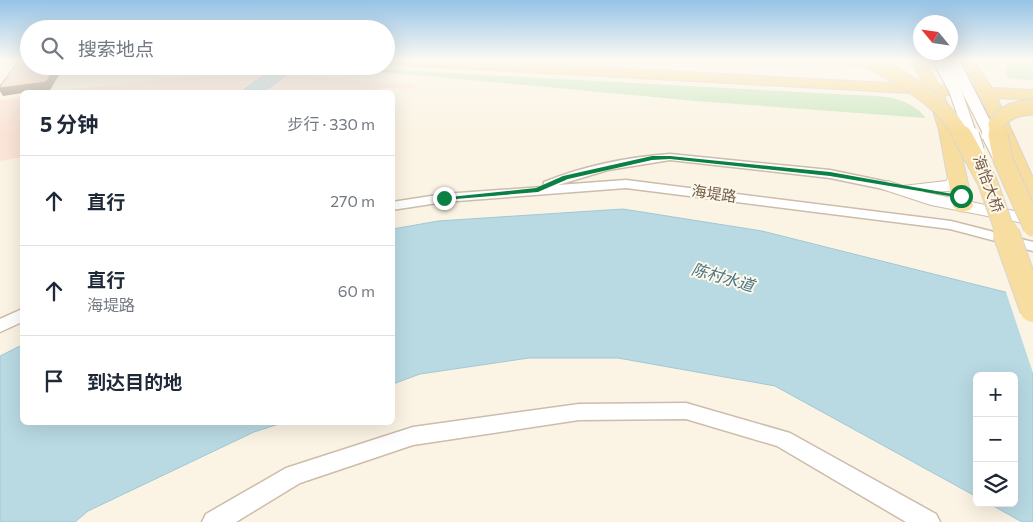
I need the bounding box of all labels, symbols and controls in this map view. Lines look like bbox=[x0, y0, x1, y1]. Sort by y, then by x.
north arrow bbox=[913, 15, 958, 60]
search box bbox=[20, 20, 395, 75]
icon: search bbox=[38, 34, 66, 62]
text: 搜索地点 bbox=[78, 37, 154, 60]
text: 5 分钟 bbox=[40, 111, 98, 136]
text: 步行 · 330 m bbox=[287, 114, 375, 133]
street label: 海怡大桥 bbox=[970, 152, 1008, 215]
street label: 海堤路 bbox=[691, 181, 738, 205]
route start bbox=[950, 185, 973, 208]
icon: ahead bbox=[40, 187, 68, 215]
route end bbox=[433, 187, 456, 210]
text: 直行 bbox=[87, 190, 125, 213]
text: 270 m bbox=[330, 191, 375, 210]
water label: 陈村水道 bbox=[690, 259, 758, 295]
text: 直行 bbox=[87, 268, 125, 291]
icon: ahead bbox=[40, 277, 68, 305]
text: 60 m bbox=[338, 281, 375, 300]
text: 海堤路 bbox=[87, 295, 135, 314]
icon: arrive bbox=[40, 367, 68, 395]
text: 到达目的地 bbox=[87, 370, 182, 393]
map controls bbox=[973, 372, 1018, 507]
button: + bbox=[973, 372, 1018, 417]
button: − bbox=[973, 417, 1018, 462]
button: layers bbox=[973, 462, 1018, 507]

